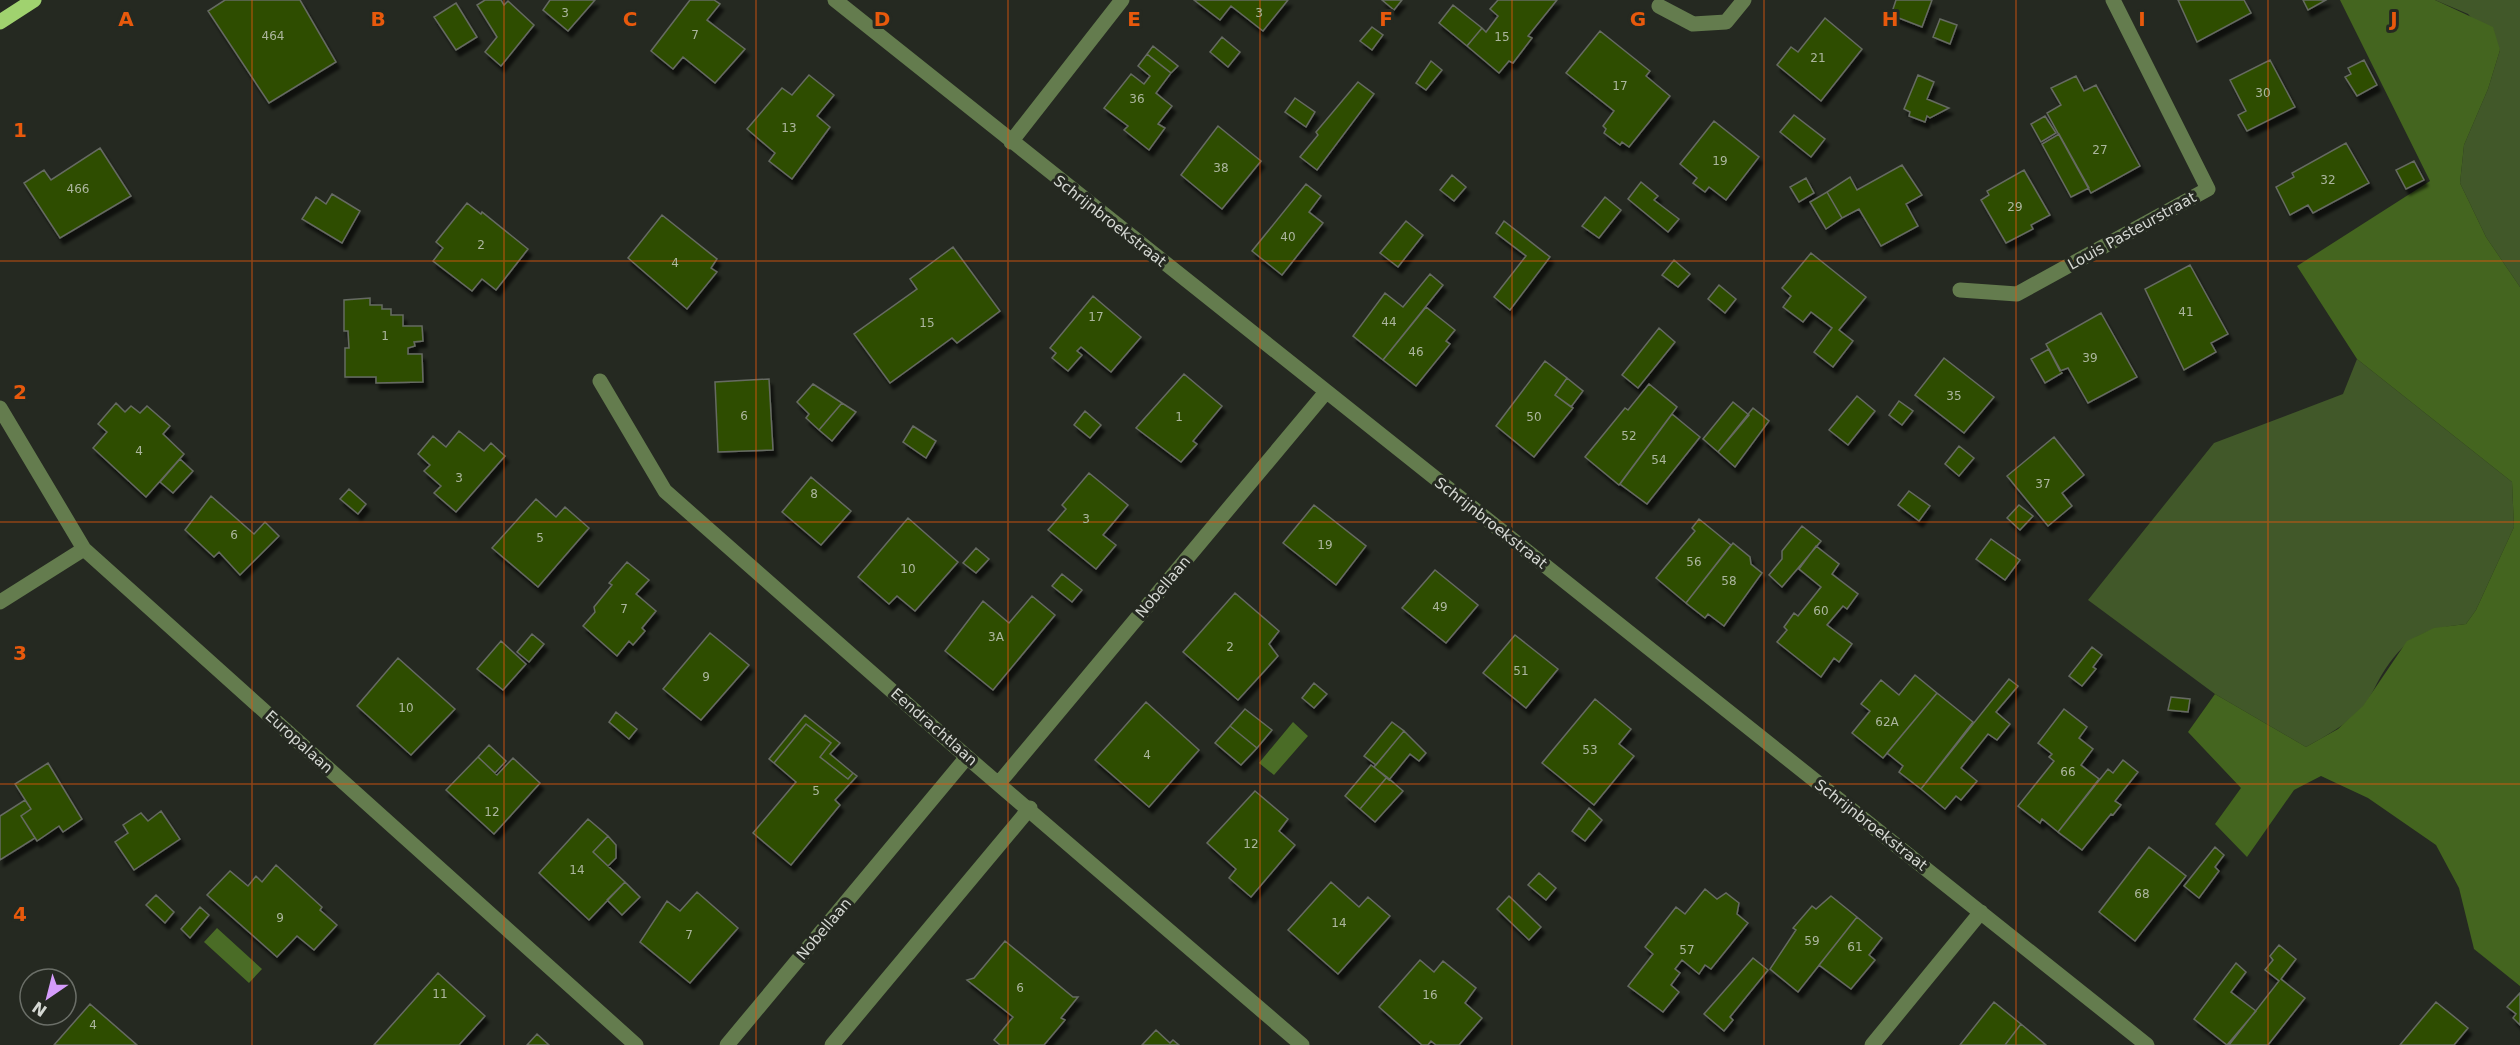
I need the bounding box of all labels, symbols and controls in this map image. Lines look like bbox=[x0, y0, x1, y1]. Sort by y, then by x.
house number: 3 bbox=[561, 6, 569, 20]
house number: 3 bbox=[1255, 6, 1263, 20]
text: A bbox=[118, 7, 134, 31]
text: B bbox=[370, 7, 386, 31]
text: C bbox=[623, 7, 637, 31]
text: D bbox=[874, 7, 890, 31]
text: E bbox=[1127, 7, 1141, 31]
text: F bbox=[1379, 7, 1393, 31]
text: G bbox=[1630, 7, 1646, 31]
text: H bbox=[1882, 7, 1898, 31]
text: I bbox=[2138, 7, 2146, 31]
text: J bbox=[2388, 7, 2398, 31]
house number: 7 bbox=[691, 28, 699, 42]
house number: 464 bbox=[262, 29, 284, 43]
house number: 15 bbox=[1494, 30, 1510, 44]
house number: 21 bbox=[1810, 51, 1826, 65]
house number: 17 bbox=[1612, 79, 1628, 93]
house number: 30 bbox=[2255, 86, 2271, 100]
house number: 36 bbox=[1129, 92, 1145, 106]
text: 1 bbox=[13, 118, 27, 142]
house number: 13 bbox=[781, 121, 797, 135]
house number: 27 bbox=[2092, 143, 2108, 157]
house number: 19 bbox=[1712, 154, 1728, 168]
house number: 38 bbox=[1213, 161, 1229, 175]
street label: Schrijnbroekstraat bbox=[1050, 171, 1170, 271]
house number: 32 bbox=[2320, 173, 2336, 187]
house number: 466 bbox=[67, 182, 89, 196]
street label: Louis Pasteurstraat bbox=[2065, 188, 2199, 274]
house number: 29 bbox=[2007, 200, 2023, 214]
house number: 40 bbox=[1280, 230, 1296, 244]
house number: 2 bbox=[477, 238, 485, 252]
house number: 4 bbox=[671, 256, 679, 270]
house number: 41 bbox=[2178, 305, 2194, 319]
house number: 17 bbox=[1088, 310, 1104, 324]
house number: 44 bbox=[1381, 315, 1397, 329]
house number: 15 bbox=[919, 316, 935, 330]
house number: 1 bbox=[381, 329, 389, 343]
house number: 46 bbox=[1408, 345, 1424, 359]
house number: 39 bbox=[2082, 351, 2098, 365]
text: 2 bbox=[13, 380, 27, 404]
house number: 35 bbox=[1946, 389, 1962, 403]
house number: 6 bbox=[740, 409, 748, 423]
house number: 1 bbox=[1175, 410, 1183, 424]
house number: 50 bbox=[1526, 410, 1542, 424]
house number: 52 bbox=[1621, 429, 1637, 443]
house number: 4 bbox=[135, 444, 143, 458]
house number: 54 bbox=[1651, 453, 1667, 467]
house number: 3 bbox=[455, 471, 463, 485]
street label: Schrijnbroekstraat bbox=[1431, 473, 1551, 573]
house number: 37 bbox=[2035, 477, 2051, 491]
house number: 8 bbox=[810, 487, 818, 501]
house number: 3 bbox=[1082, 512, 1090, 526]
house number: 6 bbox=[230, 528, 238, 542]
house number: 5 bbox=[536, 531, 544, 545]
house number: 19 bbox=[1317, 538, 1333, 552]
street label: Nobellaan bbox=[1132, 552, 1194, 622]
house number: 56 bbox=[1686, 555, 1702, 569]
house number: 10 bbox=[900, 562, 916, 576]
house number: 58 bbox=[1721, 574, 1737, 588]
house number: 49 bbox=[1432, 600, 1448, 614]
house number: 7 bbox=[620, 602, 628, 616]
house number: 60 bbox=[1813, 604, 1829, 618]
house number: 3A bbox=[988, 630, 1005, 644]
house number: 2 bbox=[1226, 640, 1234, 654]
text: 3 bbox=[13, 641, 27, 665]
house number: 51 bbox=[1513, 664, 1529, 678]
house number: 9 bbox=[702, 670, 710, 684]
street label: Eendrachtlaan bbox=[887, 685, 981, 769]
house number: 10 bbox=[398, 701, 414, 715]
street label: Europalaan bbox=[261, 707, 337, 777]
house number: 62A bbox=[1875, 715, 1900, 729]
house number: 53 bbox=[1582, 743, 1598, 757]
house number: 4 bbox=[1143, 748, 1151, 762]
house number: 66 bbox=[2060, 765, 2076, 779]
street label: Schrijnbroekstraat bbox=[1811, 775, 1931, 875]
house number: 5 bbox=[812, 784, 820, 798]
house number: 12 bbox=[484, 805, 500, 819]
house number: 12 bbox=[1243, 837, 1259, 851]
house number: 14 bbox=[569, 863, 585, 877]
house number: 68 bbox=[2134, 887, 2150, 901]
street label: Nobellaan bbox=[793, 894, 855, 964]
text: 4 bbox=[13, 902, 27, 926]
house number: 9 bbox=[276, 911, 284, 925]
house number: 14 bbox=[1331, 916, 1347, 930]
house number: 7 bbox=[685, 928, 693, 942]
house number: 59 bbox=[1804, 934, 1820, 948]
house number: 61 bbox=[1847, 940, 1863, 954]
house number: 57 bbox=[1679, 943, 1695, 957]
north arrow bbox=[18, 967, 78, 1027]
house number: 6 bbox=[1016, 981, 1024, 995]
house number: 11 bbox=[432, 987, 448, 1001]
house number: 16 bbox=[1422, 988, 1438, 1002]
text: N bbox=[29, 997, 51, 1020]
house number: 4 bbox=[89, 1018, 97, 1032]

